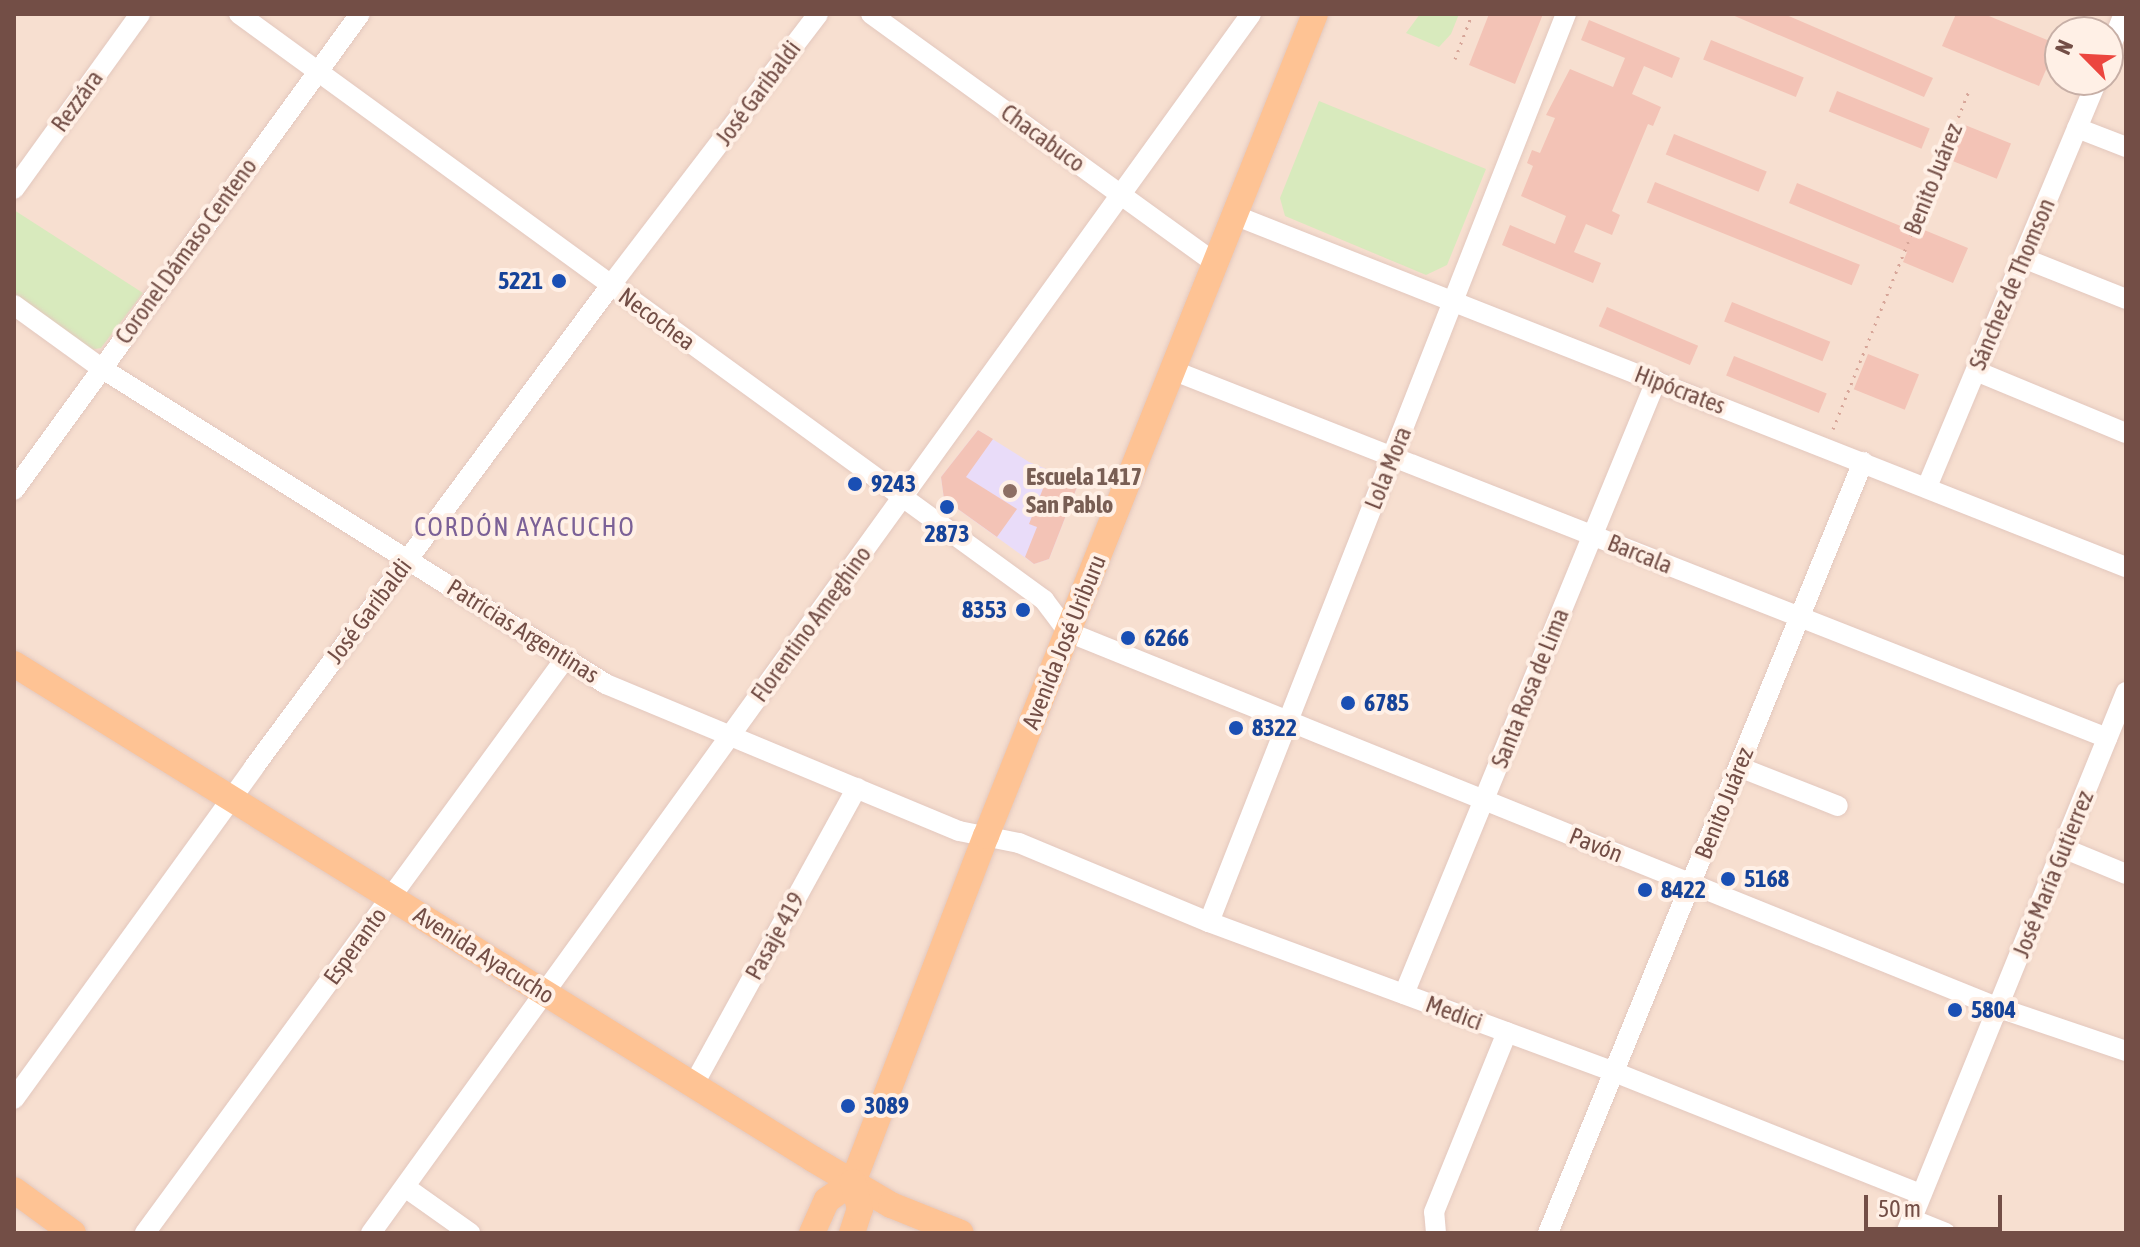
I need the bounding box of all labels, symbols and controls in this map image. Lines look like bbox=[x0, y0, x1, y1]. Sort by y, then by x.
north arrow bbox=[2044, 16, 2124, 96]
street label: José Garibaldi bbox=[709, 35, 807, 151]
text: N bbox=[2049, 36, 2078, 58]
street label: Rezzára bbox=[45, 65, 109, 137]
street label: Chacabuco bbox=[995, 98, 1091, 178]
street label: Benito Juárez bbox=[1898, 119, 1968, 239]
street label: Coronel Dámaso Centeno bbox=[109, 153, 263, 349]
street label: Sánchez de Thomson bbox=[1963, 194, 2061, 374]
place label: 5221 bbox=[498, 267, 543, 295]
marker: 5221 bbox=[550, 272, 568, 290]
street label: Necochea bbox=[613, 282, 701, 356]
street label: Hipócrates bbox=[1631, 360, 1729, 420]
street label: Lola Mora bbox=[1358, 423, 1418, 513]
place label: Escuela 1417 San Pablo bbox=[1026, 463, 1142, 519]
place label: 9243 bbox=[871, 470, 916, 498]
marker: 9243 bbox=[846, 475, 864, 493]
marker: Escuela 1417 San Pablo bbox=[1001, 482, 1019, 500]
marker: 2873 bbox=[938, 498, 956, 516]
district label: CORDÓN AYACUCHO bbox=[414, 512, 636, 544]
place label: 2873 bbox=[924, 520, 970, 548]
street label: Barcala bbox=[1603, 528, 1677, 580]
street label: Florentino Ameghino bbox=[745, 540, 877, 708]
street label: Avenida José Uriburu bbox=[1016, 551, 1112, 733]
street label: José Garibaldi bbox=[320, 553, 418, 669]
street label: Patricias Argentinas bbox=[442, 573, 604, 689]
place label: 8353 bbox=[962, 596, 1007, 624]
marker: 8353 bbox=[1014, 601, 1032, 619]
street label: Santa Rosa de Lima bbox=[1485, 604, 1575, 772]
place label: 6266 bbox=[1144, 624, 1189, 652]
marker: 6266 bbox=[1119, 629, 1137, 647]
place label: 6785 bbox=[1364, 689, 1409, 717]
marker: 6785 bbox=[1339, 694, 1357, 712]
place label: 8322 bbox=[1252, 714, 1297, 742]
marker: 8322 bbox=[1227, 719, 1245, 737]
street label: Benito Juárez bbox=[1689, 743, 1759, 863]
street label: José María Gutierrez bbox=[2006, 786, 2100, 962]
street label: Pavón bbox=[1565, 821, 1627, 869]
place label: 5168 bbox=[1744, 865, 1789, 893]
marker: 5168 bbox=[1719, 870, 1737, 888]
place label: 8422 bbox=[1661, 876, 1706, 904]
marker: 8422 bbox=[1636, 881, 1654, 899]
street label: Pasaje 419 bbox=[739, 887, 811, 985]
street label: Avenida Ayacucho bbox=[408, 900, 560, 1010]
street label: Esperanto bbox=[317, 902, 393, 990]
street label: Medici bbox=[1422, 990, 1486, 1036]
place label: 5804 bbox=[1971, 996, 2016, 1024]
marker: 5804 bbox=[1946, 1001, 1964, 1019]
place label: 3089 bbox=[864, 1092, 909, 1120]
marker: 3089 bbox=[839, 1097, 857, 1115]
scale bar bbox=[1868, 1179, 2006, 1229]
text: 50 m bbox=[1878, 1195, 1921, 1222]

